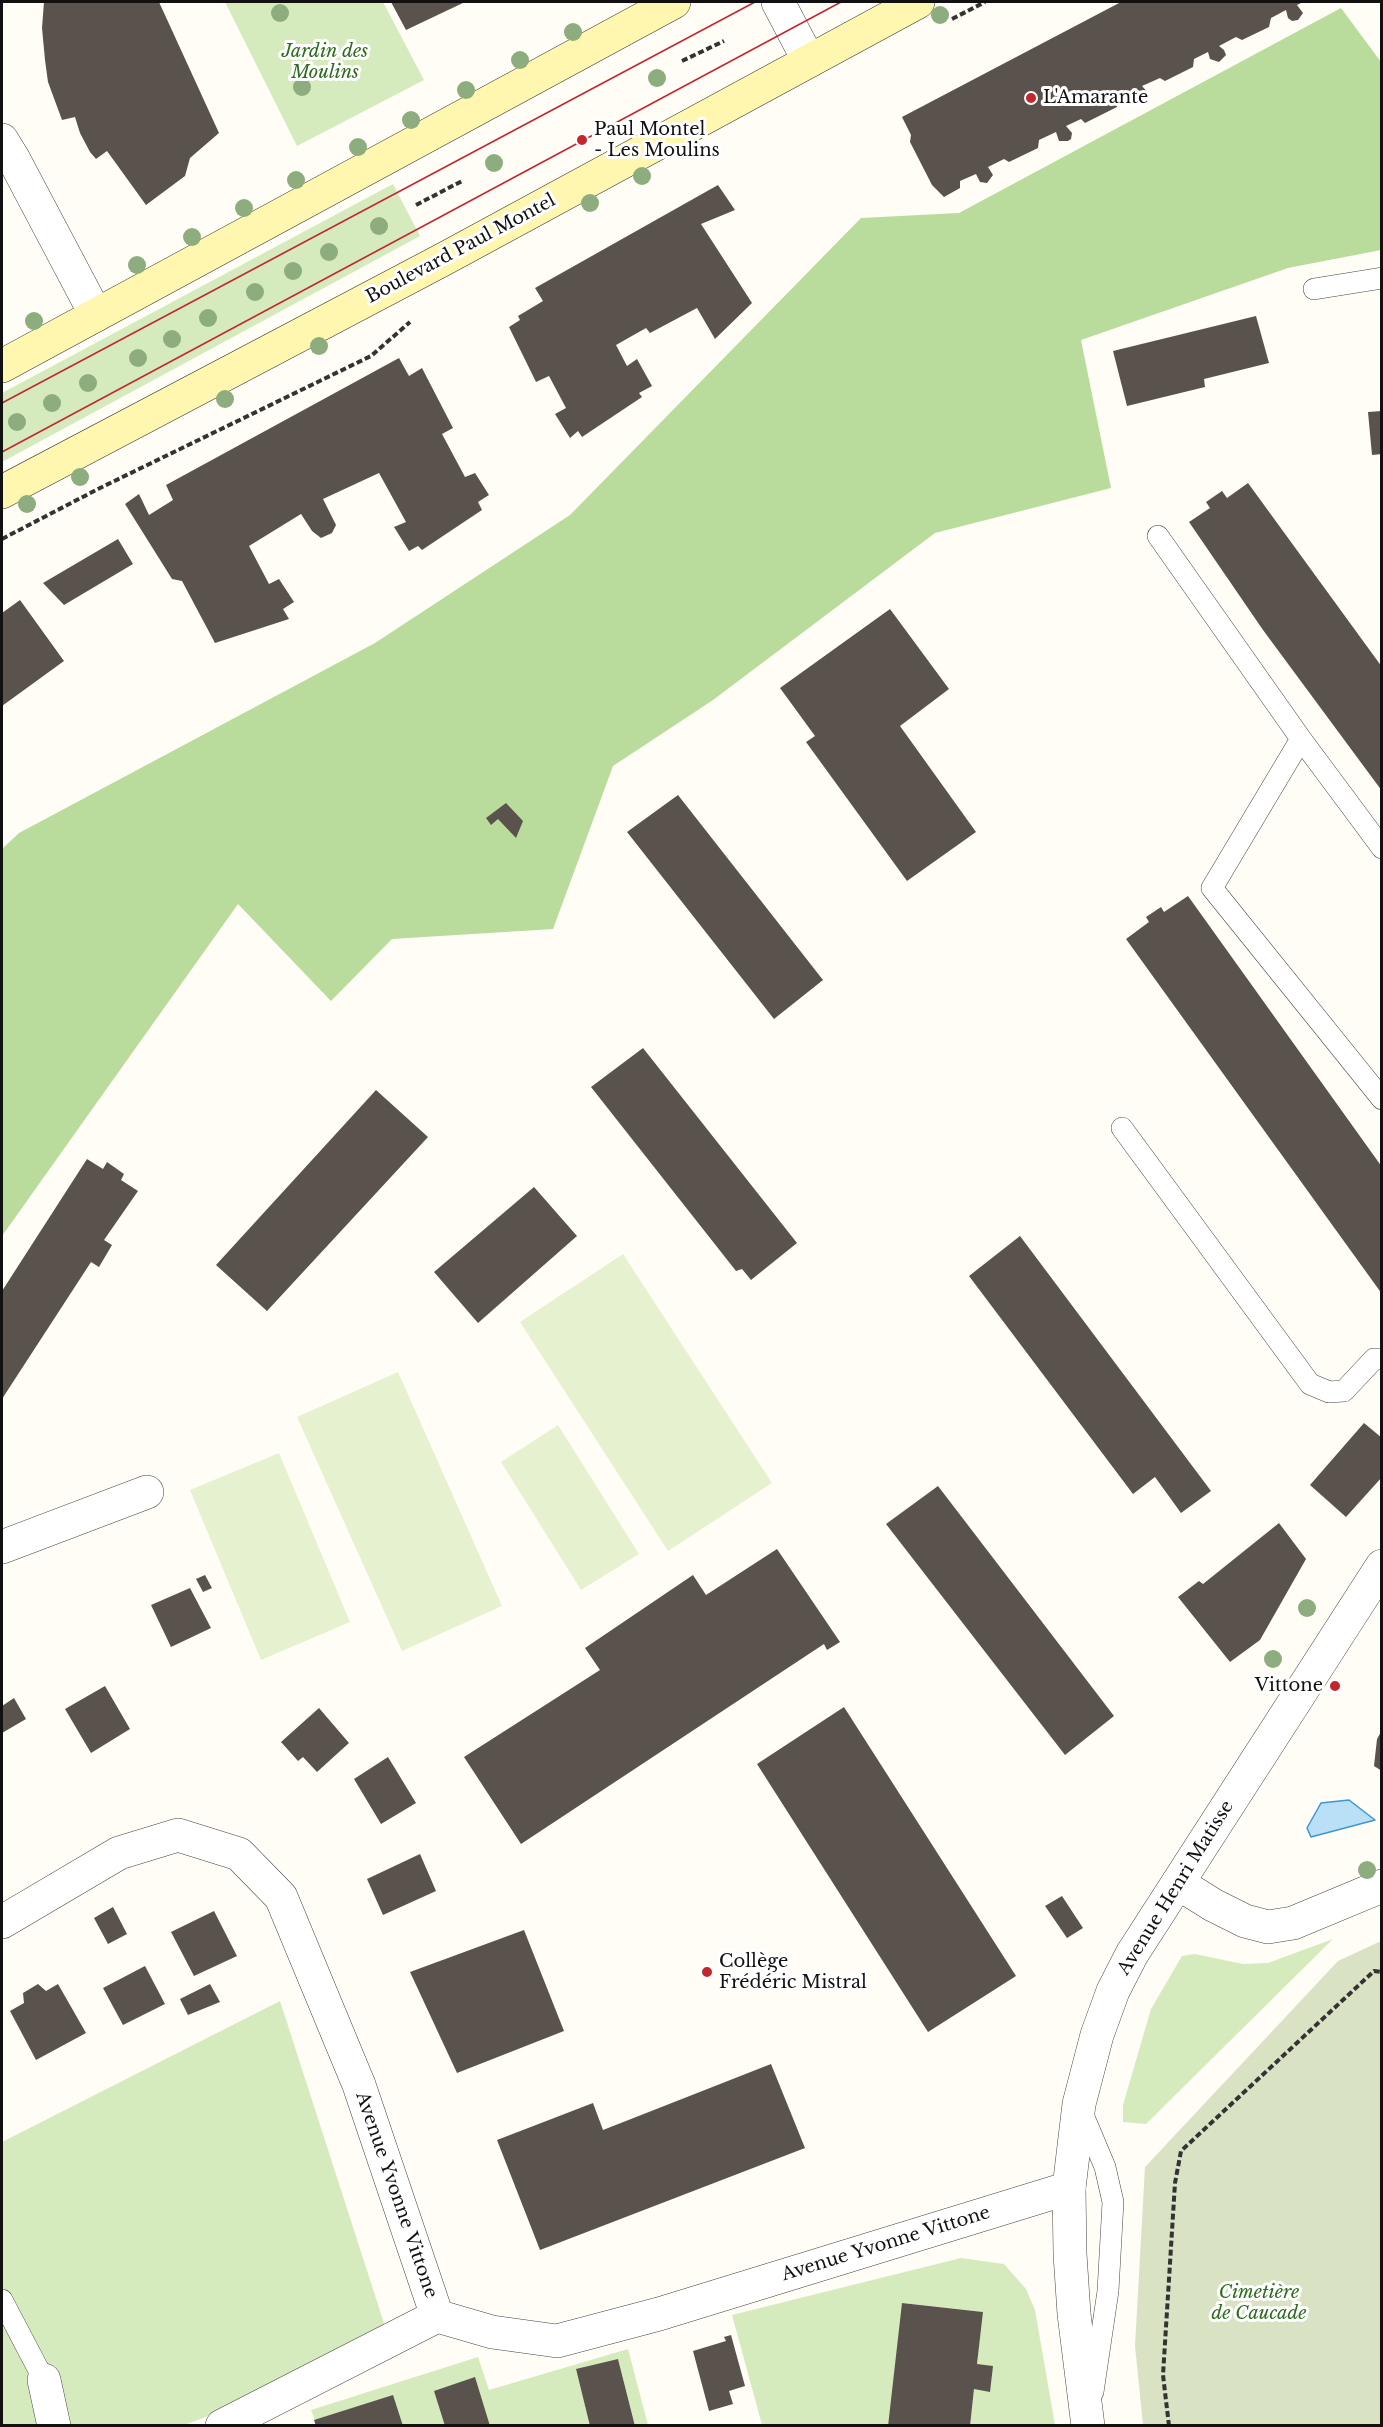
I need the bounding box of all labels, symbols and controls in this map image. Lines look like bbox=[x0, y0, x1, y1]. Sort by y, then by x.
park label: Jardin des Moulins bbox=[282, 41, 368, 84]
place label: L'Amarante bbox=[1043, 87, 1148, 109]
marker: L'Amarante bbox=[1024, 91, 1038, 105]
place label: Paul Montel - Les Moulins bbox=[594, 119, 720, 162]
marker: Paul Montel - Les Moulins bbox=[575, 133, 589, 147]
street label: Boulevard Paul Montel bbox=[363, 190, 559, 308]
place label: Vittone bbox=[1255, 1675, 1323, 1697]
marker: Vittone bbox=[1328, 1679, 1342, 1693]
street label: Avenue Henri Matisse bbox=[1113, 1797, 1239, 1979]
place label: Collège Frédéric Mistral bbox=[719, 1951, 867, 1994]
marker: Collège Frédéric Mistral bbox=[700, 1965, 714, 1979]
street label: Avenue Yvonne Vittone bbox=[350, 2089, 442, 2301]
street label: Avenue Yvonne Vittone bbox=[779, 2202, 993, 2286]
park label: Cimetière de Caucade bbox=[1211, 2282, 1307, 2324]

